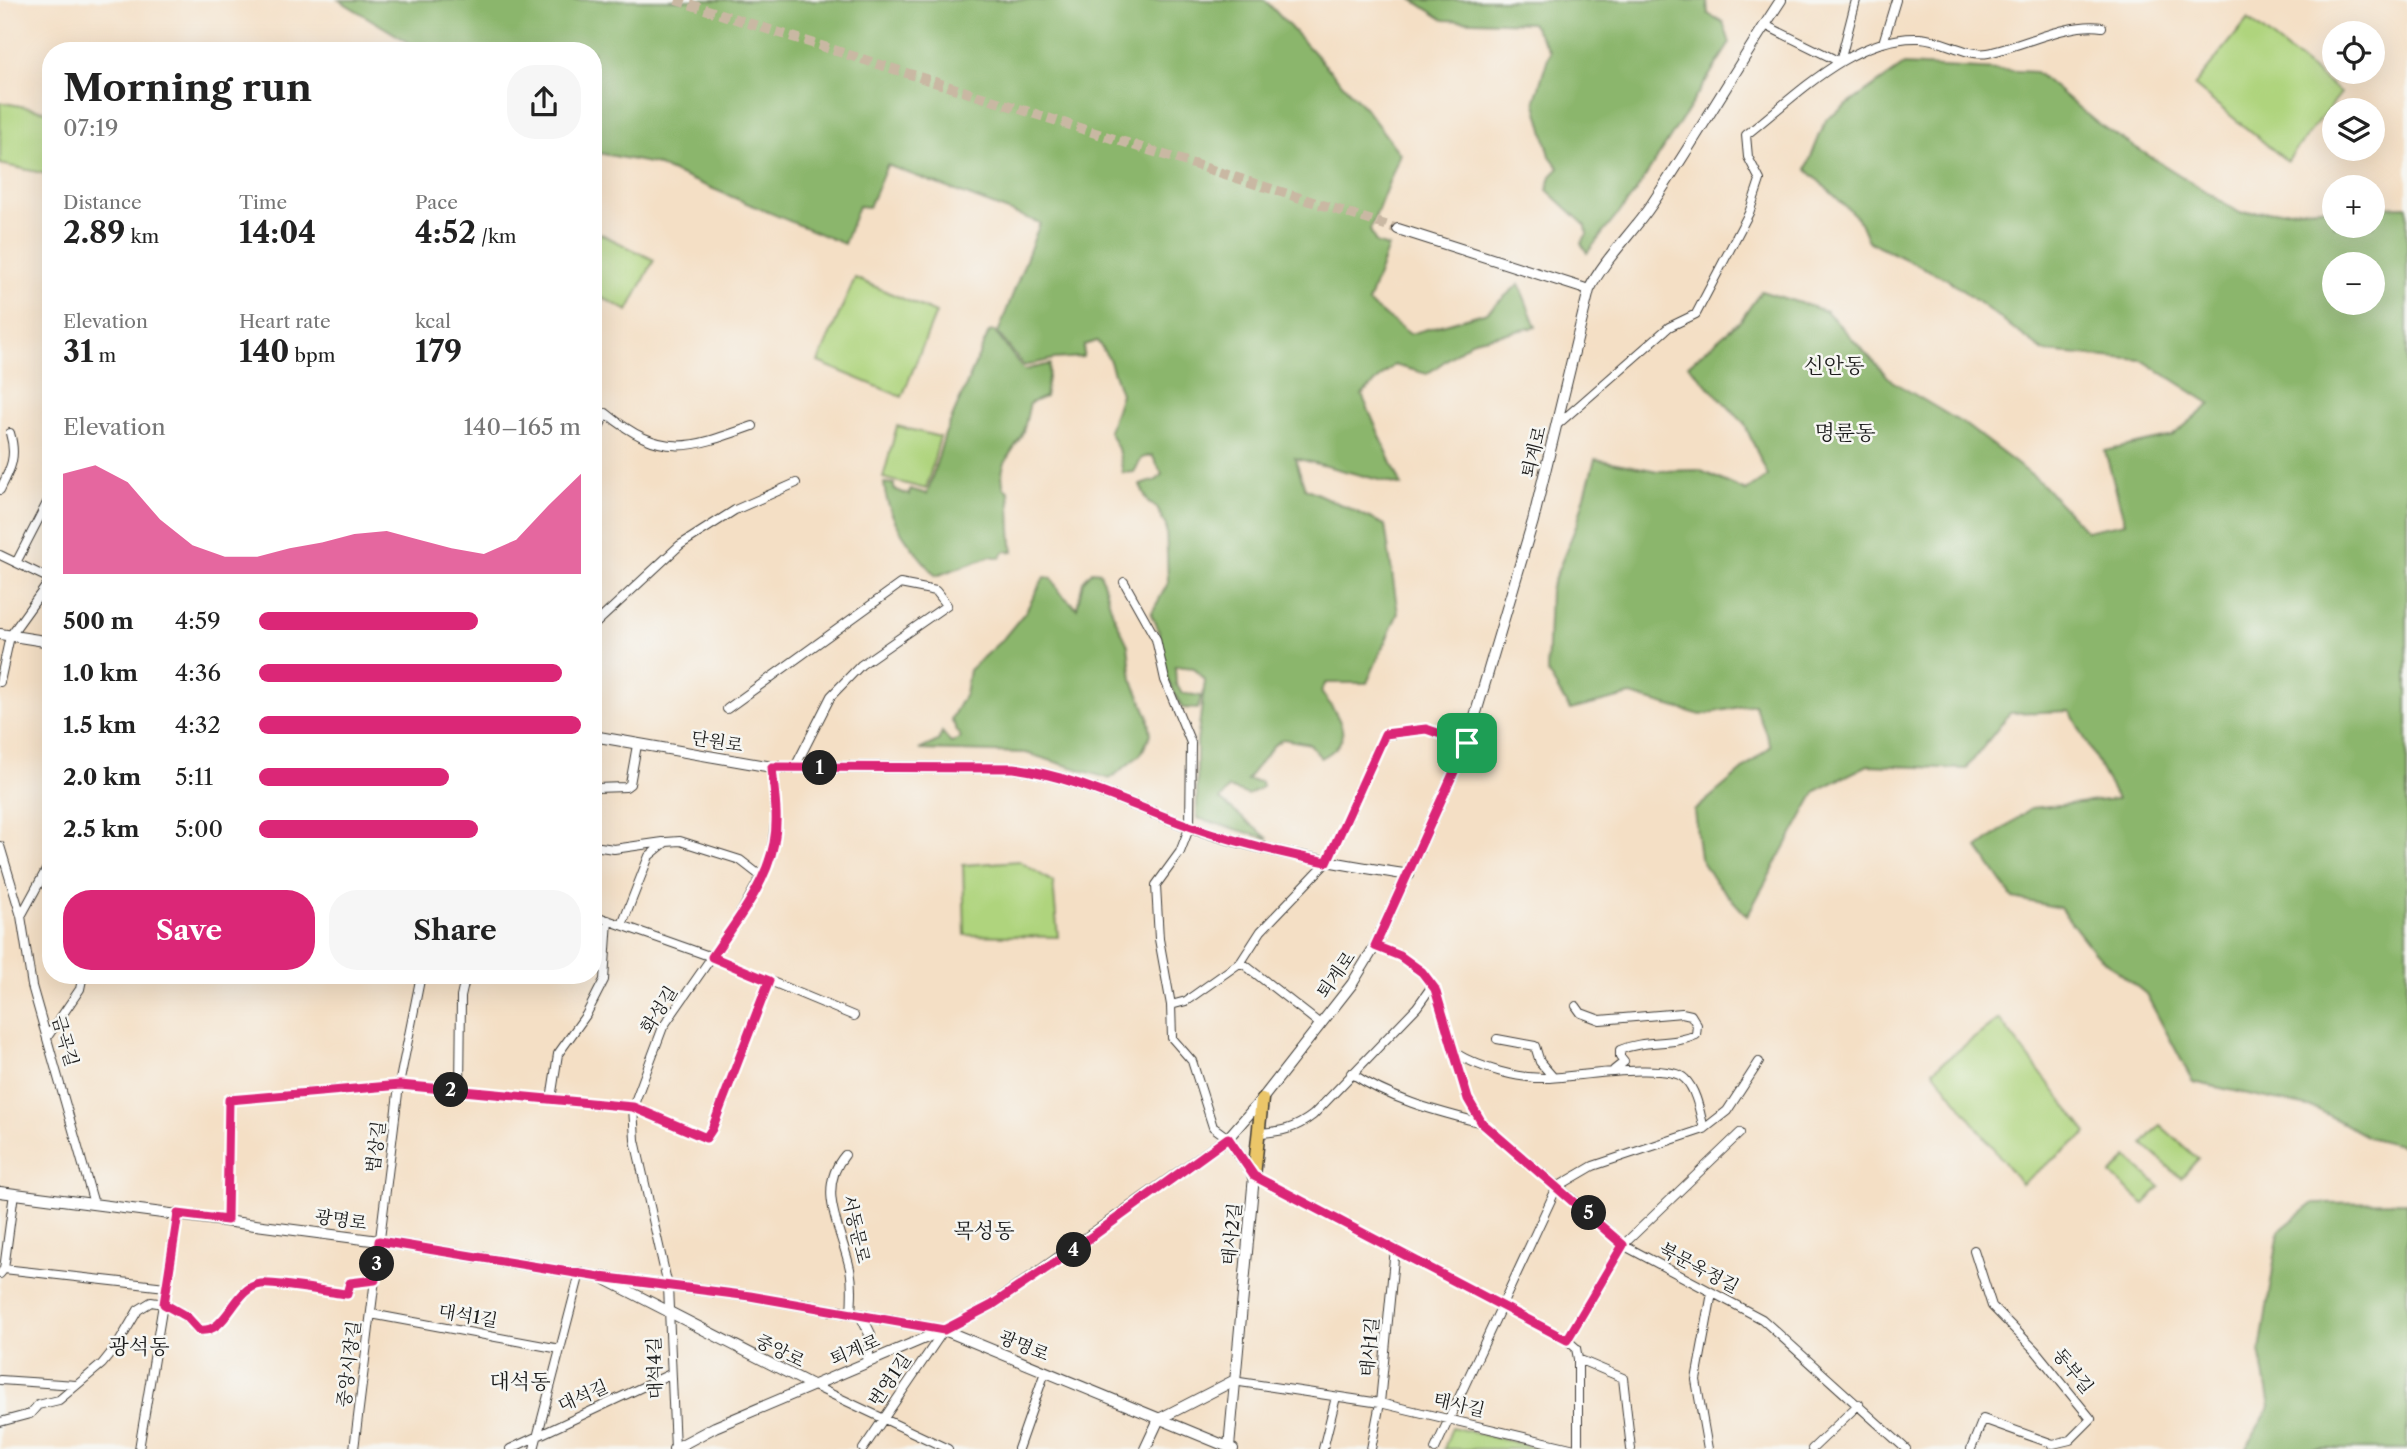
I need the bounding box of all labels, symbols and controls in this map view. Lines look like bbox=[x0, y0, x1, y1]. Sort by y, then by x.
map controls bbox=[2322, 21, 2385, 315]
button: locate bbox=[2322, 21, 2385, 84]
text: Morning run bbox=[63, 64, 312, 111]
button: share bbox=[507, 65, 581, 139]
button: layers bbox=[2322, 98, 2385, 161]
text: 07:19 bbox=[63, 114, 119, 142]
button: + bbox=[2322, 175, 2385, 238]
text: Distance bbox=[63, 191, 142, 214]
text: Time bbox=[239, 191, 287, 214]
text: Pace bbox=[415, 191, 458, 214]
text: 2.89 bbox=[63, 214, 125, 251]
text: 14:04 bbox=[239, 214, 316, 251]
text: 4:52 bbox=[415, 214, 476, 251]
text: km bbox=[125, 225, 159, 248]
text: /km bbox=[476, 225, 517, 248]
button: − bbox=[2322, 252, 2385, 315]
text: Elevation bbox=[63, 310, 148, 333]
text: Heart rate bbox=[239, 310, 331, 333]
text: kcal bbox=[415, 310, 451, 333]
text: 31 bbox=[63, 333, 93, 370]
text: 140 bbox=[239, 333, 289, 370]
text: 179 bbox=[415, 333, 462, 370]
text: m bbox=[93, 344, 116, 367]
text: bpm bbox=[289, 344, 335, 367]
district label: 신안동 bbox=[1804, 353, 1864, 378]
text: Elevation bbox=[63, 413, 166, 441]
text: 140–165 m bbox=[463, 413, 581, 441]
district label: 명륜동 bbox=[1815, 420, 1875, 445]
street label: 퇴계로 bbox=[1517, 424, 1551, 480]
text: 500 m bbox=[63, 607, 134, 635]
text: 4:59 bbox=[175, 607, 221, 635]
text: 1.0 km bbox=[63, 659, 138, 687]
text: 4:36 bbox=[175, 659, 221, 687]
text: 1.5 km bbox=[63, 711, 136, 739]
text: 4:32 bbox=[175, 711, 221, 739]
pin bbox=[1437, 713, 1497, 773]
icon: arrive bbox=[1448, 724, 1486, 762]
street label: 단원로 bbox=[690, 727, 744, 757]
pin: 1 bbox=[802, 750, 838, 786]
text: 1 bbox=[815, 756, 824, 779]
text: 2.0 km bbox=[63, 763, 141, 791]
text: 5:11 bbox=[175, 763, 213, 791]
text: 2.5 km bbox=[63, 815, 139, 843]
text: 5:00 bbox=[175, 815, 223, 843]
button: Save bbox=[63, 890, 315, 970]
button: Share bbox=[329, 890, 581, 970]
street label: 퇴계로 bbox=[1312, 947, 1360, 1003]
street label: 화성길 bbox=[636, 982, 682, 1038]
street label: 금곡길 bbox=[47, 1013, 83, 1069]
pin: 2 bbox=[434, 1072, 468, 1108]
text: 2 bbox=[445, 1078, 456, 1101]
street label: 법상길 bbox=[362, 1120, 390, 1174]
street label: 서동문로 bbox=[837, 1193, 875, 1265]
pin: 5 bbox=[1572, 1196, 1606, 1230]
text: 5 bbox=[1583, 1201, 1594, 1224]
street label: 태사2길 bbox=[1218, 1202, 1246, 1266]
street label: 광명로 bbox=[314, 1205, 368, 1235]
district label: 목성동 bbox=[954, 1218, 1014, 1243]
pin: 4 bbox=[1056, 1232, 1092, 1268]
text: 4 bbox=[1068, 1238, 1079, 1261]
street label: 북문옥정길 bbox=[1655, 1238, 1743, 1298]
pin: 3 bbox=[360, 1246, 394, 1282]
text: 3 bbox=[371, 1252, 382, 1275]
street label: 대석1길 bbox=[437, 1300, 499, 1332]
street label: 태사1길 bbox=[1356, 1316, 1384, 1378]
street label: 중앙시장길 bbox=[333, 1320, 365, 1408]
street label: 광명로 bbox=[996, 1326, 1052, 1366]
street label: 중앙로 bbox=[752, 1330, 808, 1372]
street label: 퇴계로 bbox=[827, 1330, 883, 1370]
district label: 광석동 bbox=[109, 1334, 169, 1359]
street label: 대석4길 bbox=[643, 1336, 667, 1400]
street label: 동부길 bbox=[2048, 1344, 2098, 1398]
street label: 번영1길 bbox=[864, 1349, 916, 1411]
district label: 대석동 bbox=[490, 1369, 550, 1394]
street label: 대석길 bbox=[555, 1375, 611, 1417]
street label: 태사길 bbox=[1431, 1388, 1487, 1422]

